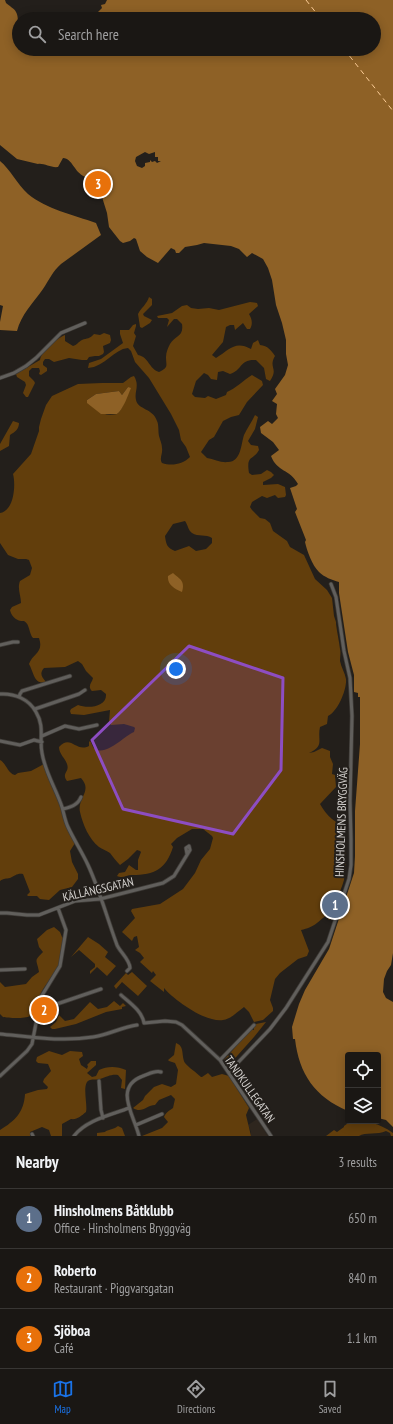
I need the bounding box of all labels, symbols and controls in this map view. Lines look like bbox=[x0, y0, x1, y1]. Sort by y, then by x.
search box bbox=[12, 12, 381, 56]
icon: search bbox=[26, 23, 48, 45]
text: Search here bbox=[58, 25, 119, 44]
pin: 3 bbox=[85, 169, 111, 199]
your location bbox=[166, 659, 186, 679]
street label: HINSHOLMENS BRYGGVÄG bbox=[332, 767, 350, 877]
street label: KÄLLÄNGSGATAN bbox=[61, 874, 135, 904]
pin: 1 bbox=[322, 890, 348, 920]
pin: 2 bbox=[31, 995, 57, 1025]
map controls bbox=[345, 1052, 381, 1124]
button: locate bbox=[345, 1052, 381, 1088]
street label: TANDKULLEGATAN bbox=[221, 1053, 279, 1125]
button: layers bbox=[345, 1088, 381, 1124]
text: Nearby bbox=[16, 1151, 59, 1173]
text: 3 results bbox=[338, 1154, 377, 1171]
text: Hinsholmens Båtklubb bbox=[54, 1201, 174, 1220]
text: 1 bbox=[26, 1210, 32, 1227]
text: 650 m bbox=[348, 1210, 377, 1227]
text: Office · Hinsholmens Bryggväg bbox=[54, 1220, 191, 1237]
text: Roberto bbox=[54, 1261, 97, 1280]
text: 2 bbox=[26, 1270, 32, 1287]
text: 840 m bbox=[348, 1270, 377, 1287]
text: Restaurant · Piggvarsgatan bbox=[54, 1280, 174, 1297]
text: Sjöboa bbox=[54, 1321, 90, 1340]
text: 3 bbox=[26, 1330, 32, 1347]
text: 1.1 km bbox=[347, 1330, 377, 1347]
text: Café bbox=[54, 1340, 74, 1357]
tab: Map bbox=[52, 1378, 74, 1416]
tab: Directions bbox=[177, 1378, 215, 1416]
tab: Saved bbox=[319, 1378, 341, 1416]

